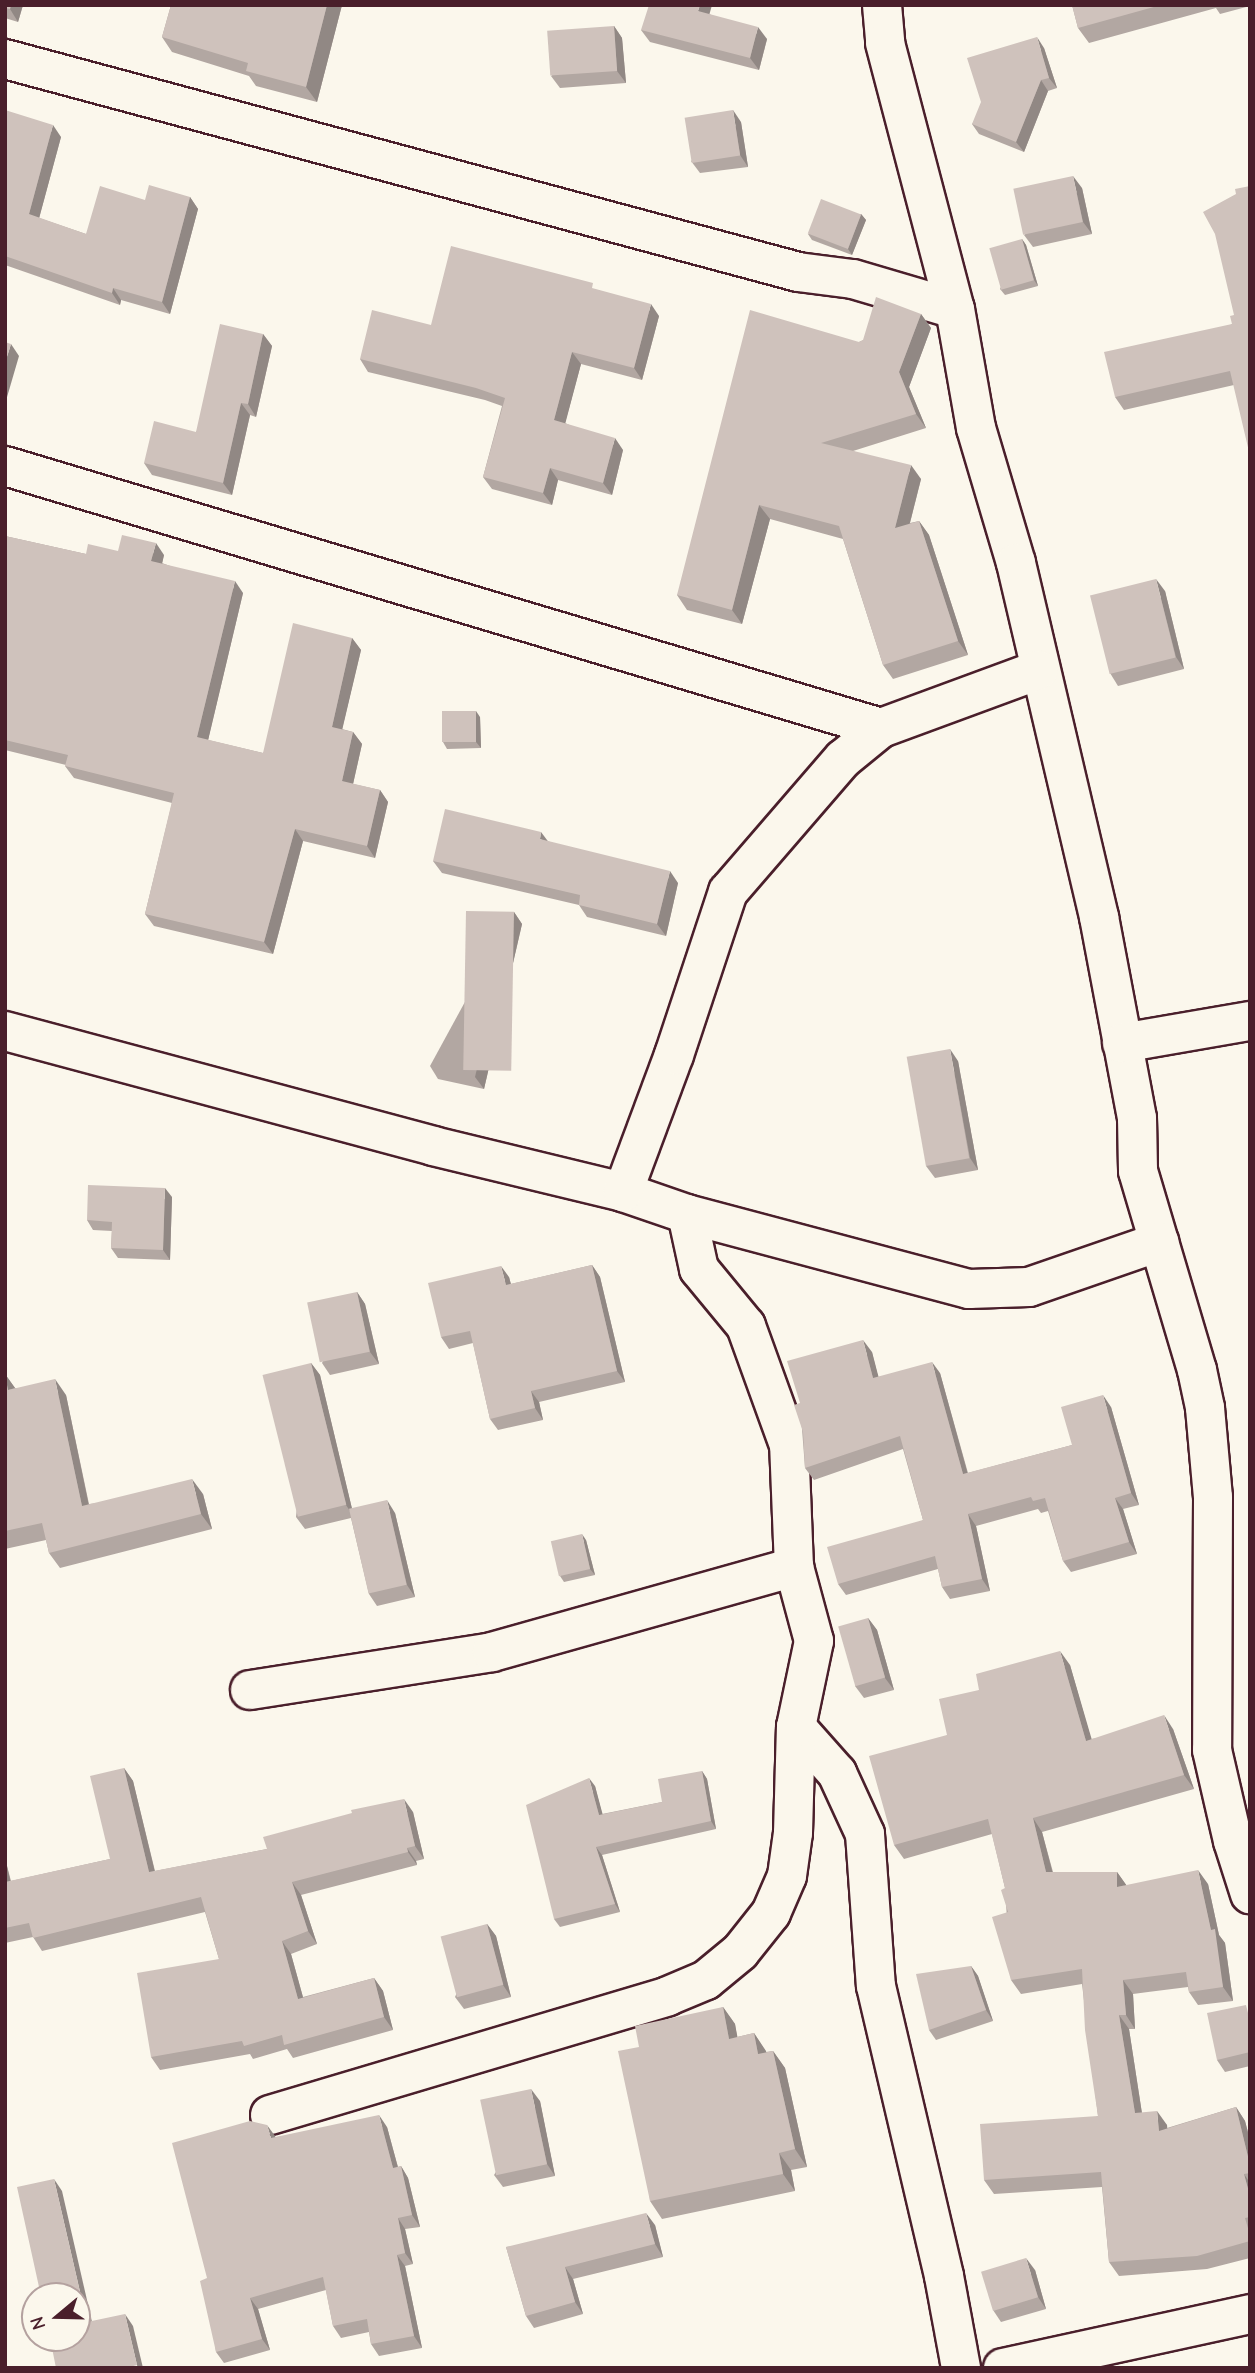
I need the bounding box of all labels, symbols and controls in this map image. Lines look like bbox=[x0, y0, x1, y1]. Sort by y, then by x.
north arrow bbox=[21, 2282, 91, 2352]
text: N bbox=[26, 2314, 50, 2333]

